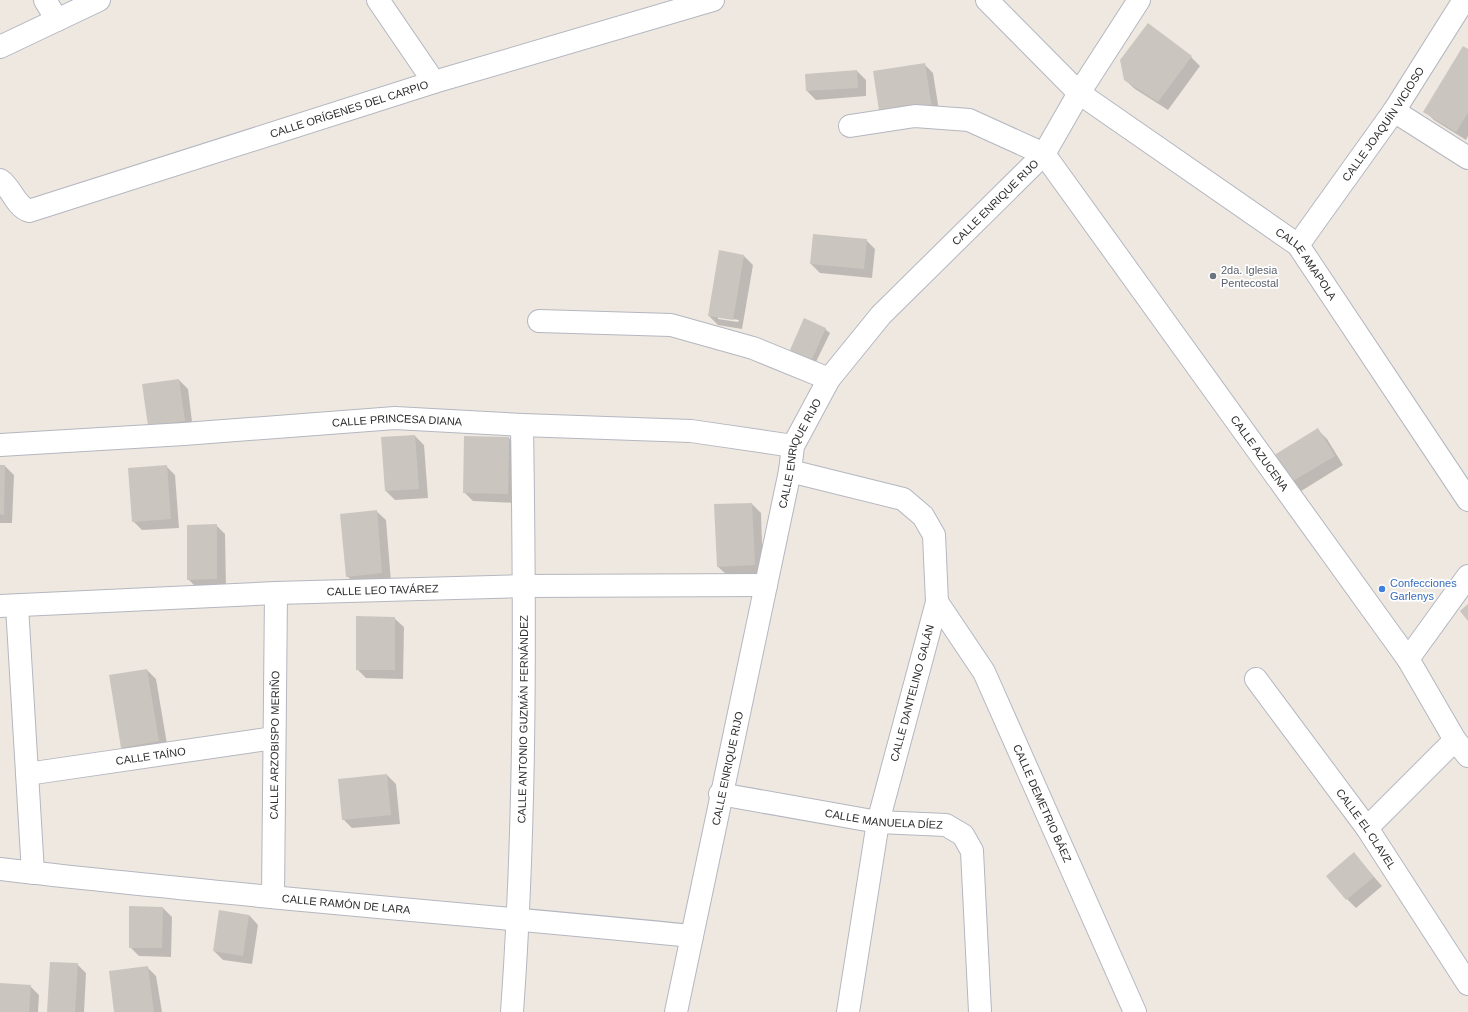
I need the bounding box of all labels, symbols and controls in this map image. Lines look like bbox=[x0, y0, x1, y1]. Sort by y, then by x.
street label: CALLE JOAQUÍN VICIOSO bbox=[1340, 64, 1427, 183]
street label: CALLE ORÍGENES DEL CARPIO bbox=[268, 78, 430, 140]
street label: CALLE ENRIQUE RIJO bbox=[950, 157, 1041, 247]
street label: CALLE AMAPOLA bbox=[1273, 225, 1339, 303]
place label: 2da. Iglesia Pentecostal bbox=[1221, 264, 1278, 289]
marker: 2da. Iglesia Pentecostal bbox=[1208, 271, 1218, 281]
street label: CALLE ENRIQUE RIJO bbox=[776, 396, 824, 509]
street label: CALLE PRINCESA DIANA bbox=[332, 412, 463, 429]
street label: CALLE AZUCENA bbox=[1228, 413, 1291, 494]
place label: Confecciones Garlenys bbox=[1390, 577, 1457, 602]
street label: CALLE LEO TAVÁREZ bbox=[327, 582, 439, 598]
marker: Confecciones Garlenys bbox=[1377, 584, 1387, 594]
street label: CALLE ANTONIO GUZMÁN FERNÁNDEZ bbox=[515, 615, 530, 824]
street label: CALLE DANTELINO GALÁN bbox=[888, 623, 936, 763]
street label: CALLE ARZOBISPO MERIÑO bbox=[268, 670, 281, 819]
street label: CALLE ENRIQUE RIJO bbox=[709, 710, 745, 826]
street label: CALLE DEMETRIO BÁEZ bbox=[1011, 742, 1074, 864]
street label: CALLE TAÍNO bbox=[115, 745, 187, 767]
street label: CALLE EL CLAVEL bbox=[1334, 786, 1398, 872]
street label: CALLE MANUELA DÍEZ bbox=[824, 807, 943, 831]
street label: CALLE RAMÓN DE LARA bbox=[281, 892, 412, 916]

